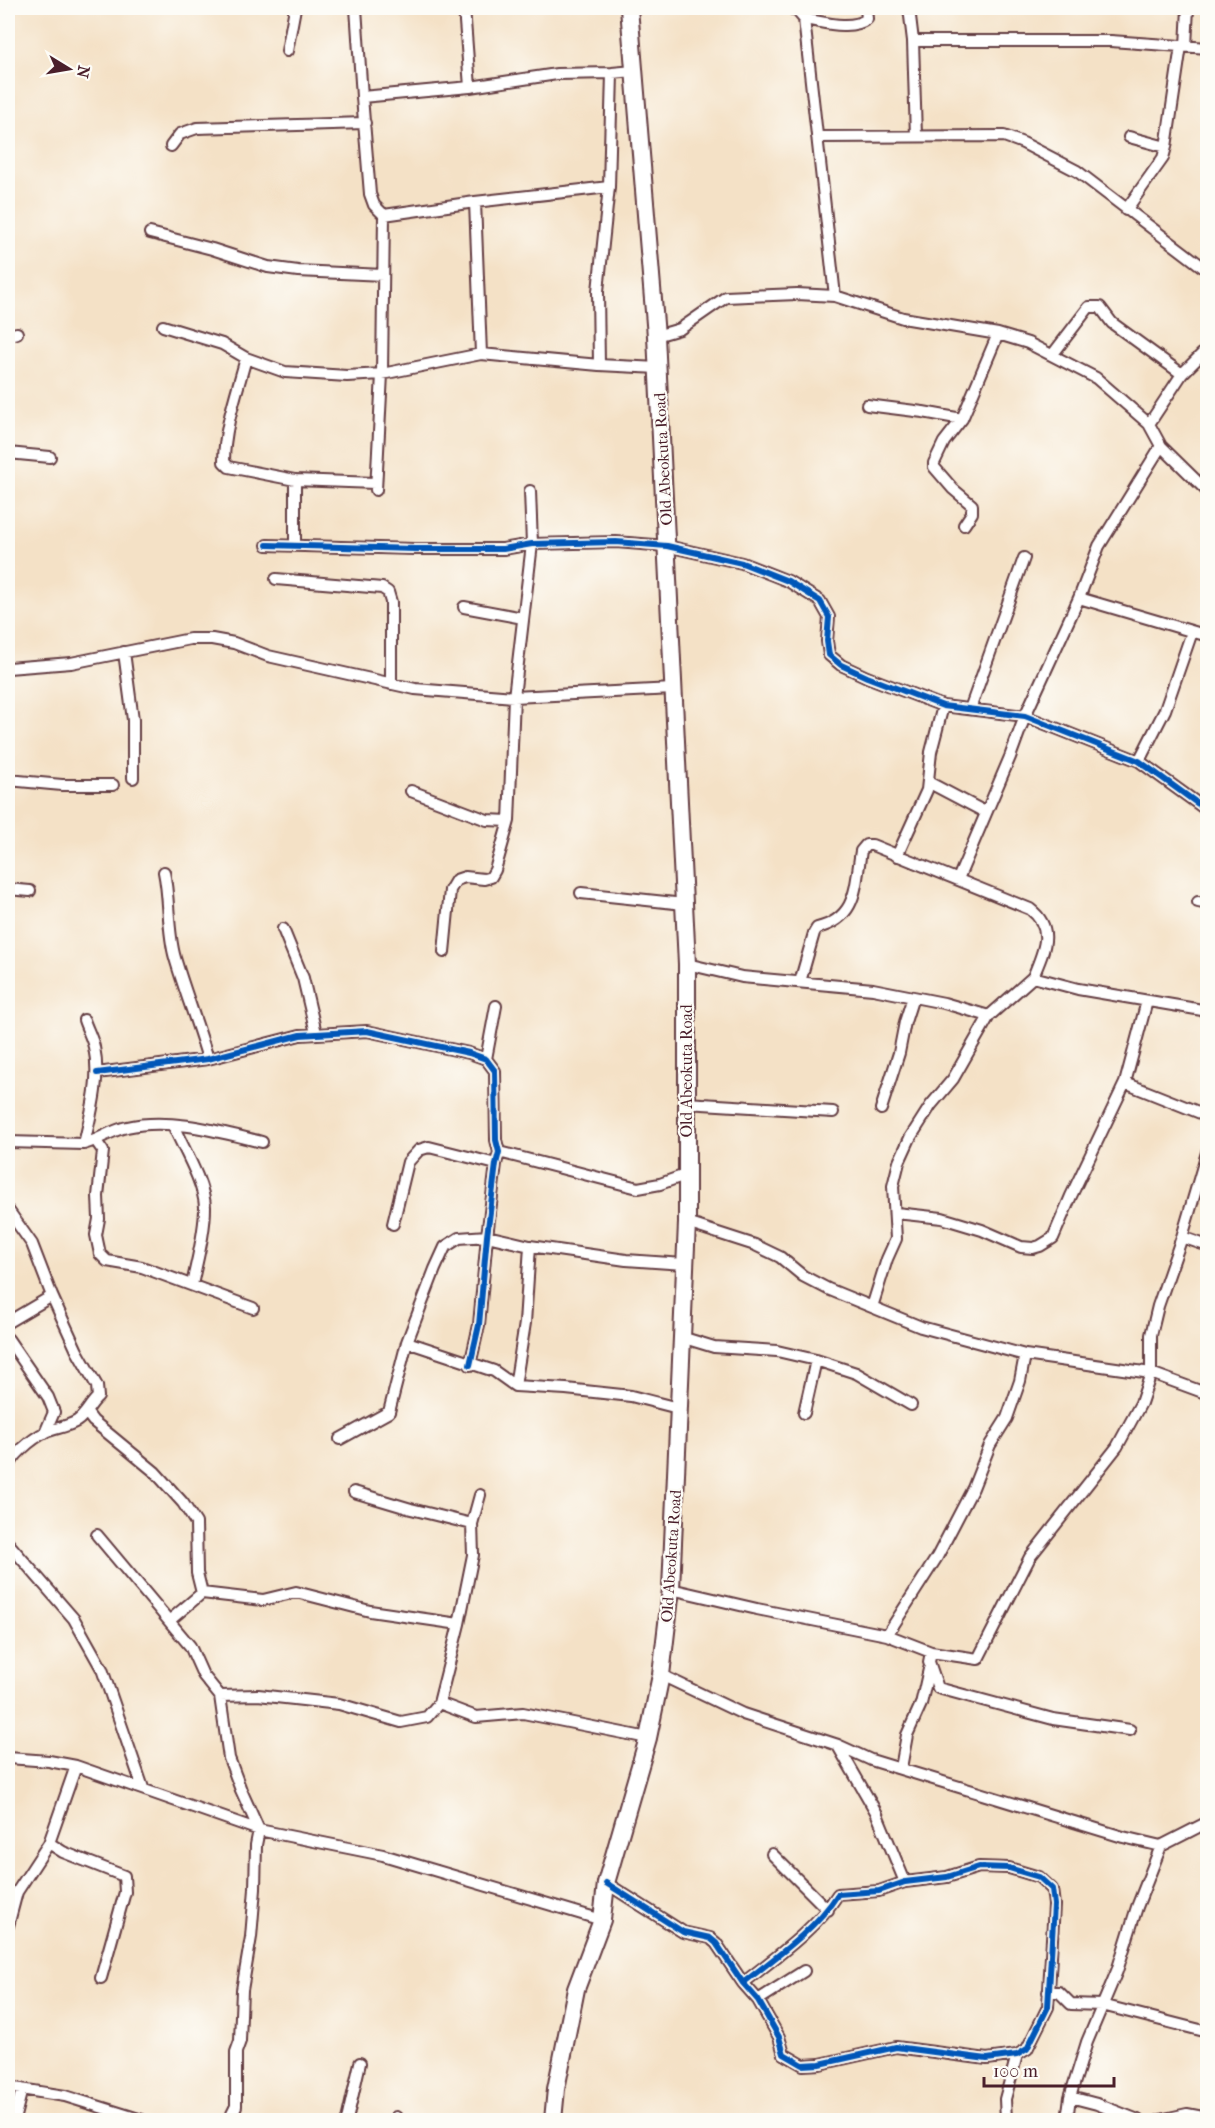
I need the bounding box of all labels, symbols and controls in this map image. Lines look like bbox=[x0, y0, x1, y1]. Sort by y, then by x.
north arrow bbox=[39, 39, 99, 99]
text: N bbox=[73, 64, 94, 80]
street label: Old Abeokuta Road bbox=[650, 392, 676, 526]
street label: Old Abeokuta Road bbox=[677, 1004, 696, 1138]
street label: Old Abeokuta Road bbox=[657, 1489, 685, 1623]
scale bar bbox=[984, 2050, 1114, 2088]
text: 100 m bbox=[993, 2061, 1038, 2082]

